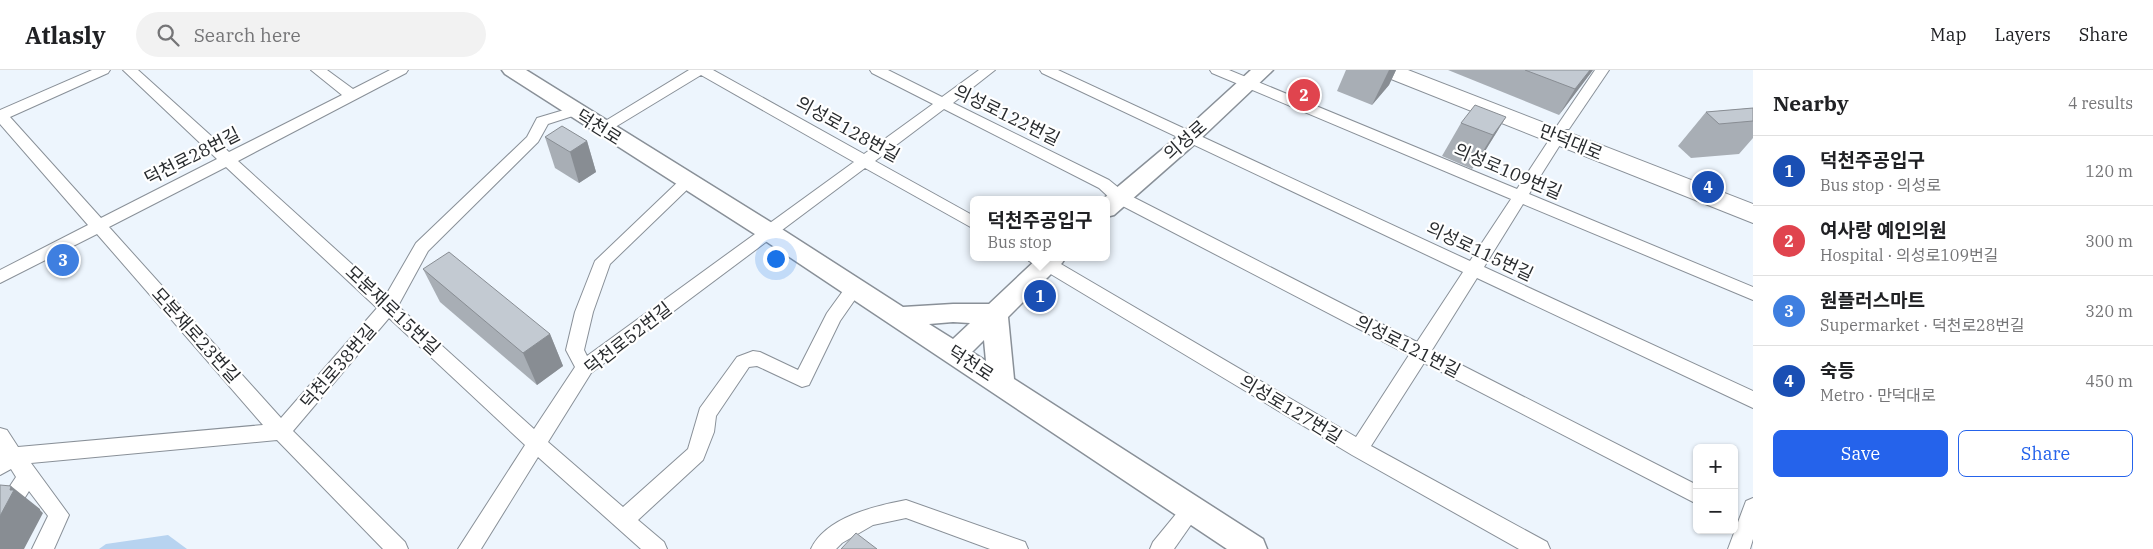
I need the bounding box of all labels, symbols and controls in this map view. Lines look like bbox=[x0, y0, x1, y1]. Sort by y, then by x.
search box bbox=[136, 12, 486, 57]
text: Atlasly bbox=[25, 19, 106, 51]
icon: search bbox=[154, 21, 182, 49]
text: Search here bbox=[194, 23, 301, 47]
text: Map bbox=[1930, 23, 1967, 46]
text: Layers bbox=[1995, 23, 2051, 46]
text: Share bbox=[2079, 23, 2128, 46]
pin: 2 bbox=[1288, 76, 1320, 114]
street label: 의성로122번길 bbox=[950, 79, 1064, 151]
text: Nearby bbox=[1773, 89, 1849, 117]
street label: 의성로128번길 bbox=[792, 91, 904, 167]
text: 4 results bbox=[2068, 93, 2133, 113]
street label: 덕천로 bbox=[572, 104, 626, 150]
street label: 의성로 bbox=[1159, 115, 1211, 165]
street label: 만덕대로 bbox=[1536, 119, 1606, 165]
street label: 덕천로28번길 bbox=[140, 122, 244, 190]
street label: 의성로109번길 bbox=[1450, 138, 1566, 204]
text: 덕천주공입구 bbox=[1820, 148, 1925, 172]
text: 1 bbox=[1784, 161, 1794, 181]
text: 120 m bbox=[2085, 161, 2133, 181]
pin: 4 bbox=[1692, 168, 1724, 206]
text: Bus stop · 의성로 bbox=[1820, 175, 1941, 195]
popup bbox=[970, 196, 1110, 261]
text: 덕천주공입구 bbox=[988, 208, 1092, 232]
street label: 의성로115번길 bbox=[1423, 216, 1537, 286]
text: 여사랑 예인의원 bbox=[1820, 218, 1947, 242]
text: 2 bbox=[1784, 231, 1794, 251]
text: 300 m bbox=[2085, 231, 2133, 251]
text: Bus stop bbox=[988, 232, 1052, 252]
pin: 3 bbox=[47, 241, 79, 279]
text: Hospital · 의성로109번길 bbox=[1820, 245, 1998, 265]
your location bbox=[763, 246, 789, 272]
street label: 모분재로15번길 bbox=[341, 260, 445, 360]
pin: 1 bbox=[1024, 277, 1056, 315]
street label: 모분재로23번길 bbox=[147, 282, 245, 388]
text: 원플러스마트 bbox=[1820, 288, 1925, 312]
street label: 덕천로52번길 bbox=[580, 297, 676, 379]
text: 3 bbox=[1784, 301, 1794, 321]
text: 320 m bbox=[2085, 301, 2133, 321]
street label: 의성로121번길 bbox=[1351, 310, 1465, 382]
text: Supermarket · 덕천로28번길 bbox=[1820, 315, 2025, 335]
street label: 덕천로38번길 bbox=[295, 319, 381, 413]
street label: 덕천로 bbox=[944, 340, 998, 386]
text: 숙등 bbox=[1820, 358, 1855, 382]
street label: 의성로127번길 bbox=[1236, 369, 1346, 449]
text: 4 bbox=[1784, 371, 1794, 391]
text: 450 m bbox=[2085, 371, 2133, 391]
text: Metro · 만덕대로 bbox=[1820, 385, 1936, 405]
button: Save bbox=[1773, 430, 1948, 477]
button: Share bbox=[1958, 430, 2133, 477]
map controls bbox=[1693, 444, 1738, 534]
button: + bbox=[1693, 444, 1738, 489]
button: − bbox=[1693, 489, 1738, 534]

